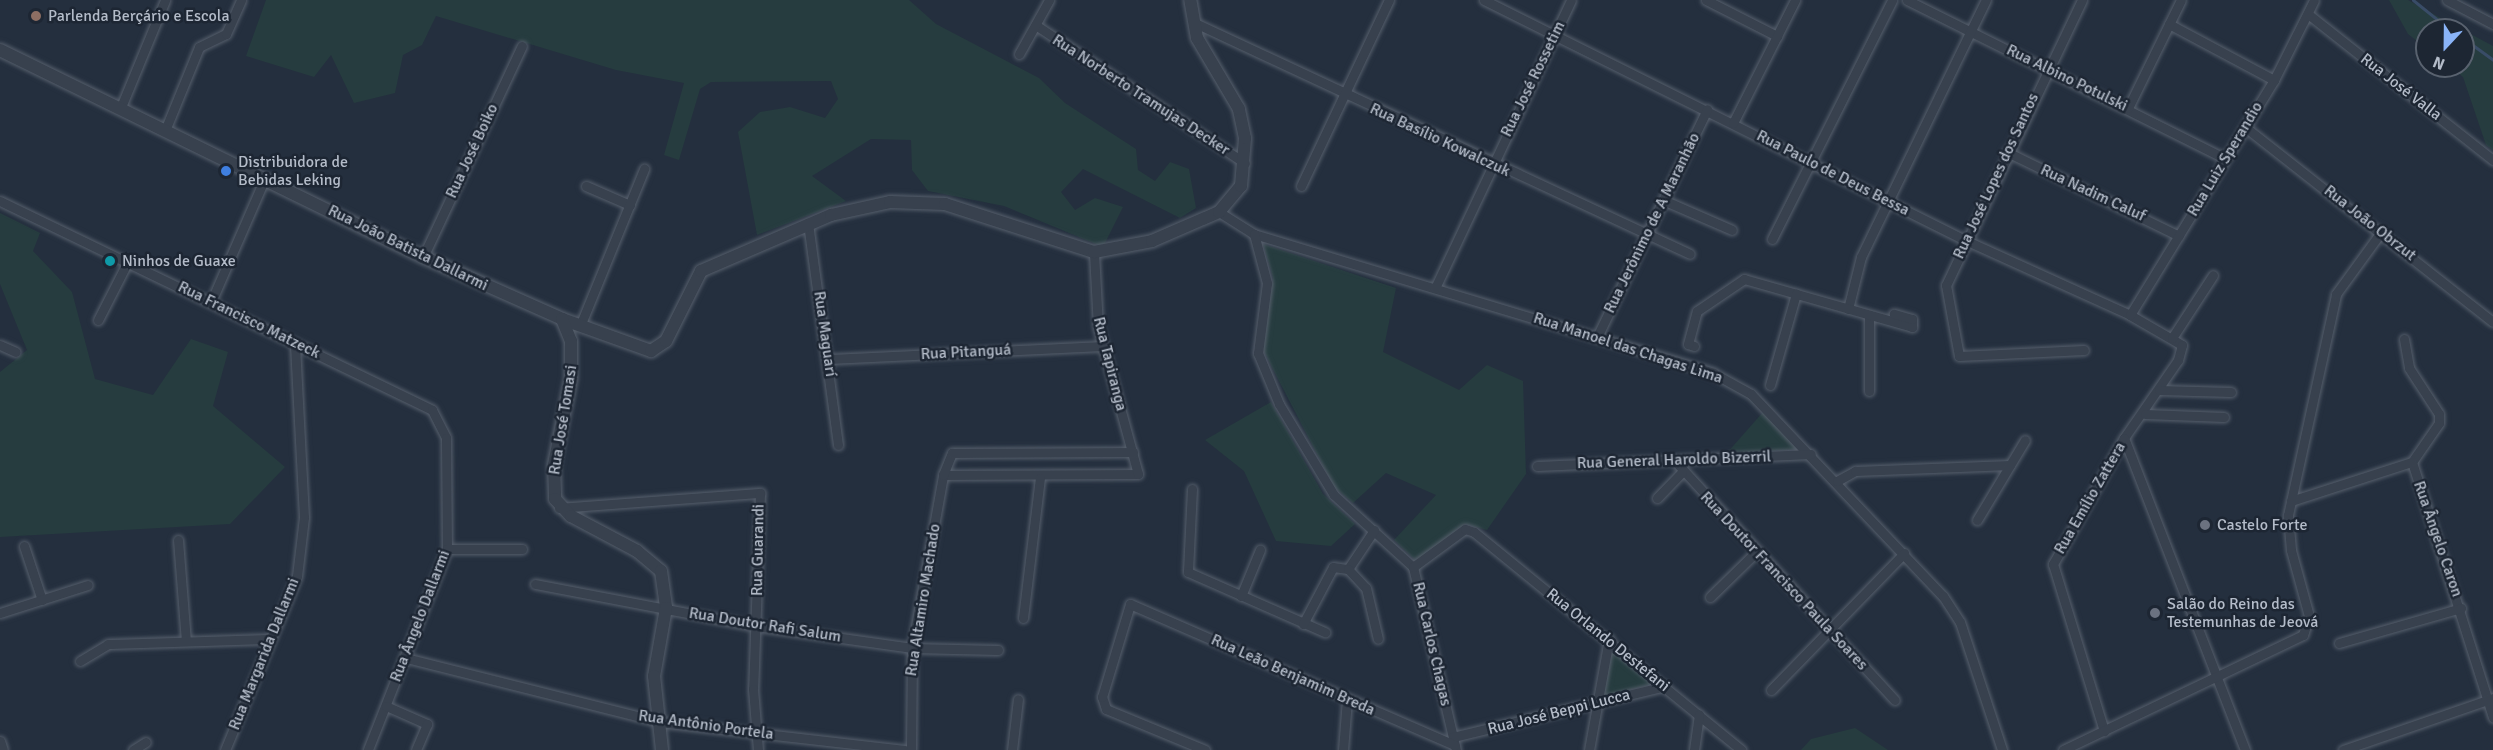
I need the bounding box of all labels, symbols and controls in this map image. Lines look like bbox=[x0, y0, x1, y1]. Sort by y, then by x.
place label: Parlenda Berçário e Escola bbox=[48, 6, 230, 26]
marker: Parlenda Berçário e Escola bbox=[29, 9, 43, 23]
street label: Rua José Rossetim bbox=[1497, 18, 1569, 140]
north arrow bbox=[2415, 18, 2475, 78]
street label: Rua Norberto Tramujas Decker bbox=[1049, 30, 1233, 160]
street label: Rua Albino Potulski bbox=[2003, 40, 2131, 116]
street label: Rua José Valla bbox=[2357, 49, 2445, 125]
text: N bbox=[2430, 51, 2448, 74]
street label: Rua José Lopes dos Santos bbox=[1949, 90, 2043, 262]
street label: Rua Luiz Sperandio bbox=[2183, 98, 2267, 220]
street label: Rua Basílio Kowalczuk bbox=[1367, 99, 1513, 181]
street label: Rua José Boiko bbox=[442, 101, 502, 201]
street label: Rua Paulo de Deus Bessa bbox=[1753, 126, 1913, 220]
street label: Rua Jerônimo de A Maranhão bbox=[1600, 130, 1704, 316]
place label: Distribuidora de Bebidas Leking bbox=[238, 152, 348, 190]
street label: Rua Nadim Caluf bbox=[2037, 160, 2149, 226]
marker: Distribuidora de Bebidas Leking bbox=[219, 164, 233, 178]
street label: Rua João Obrzut bbox=[2320, 181, 2420, 265]
street label: Rua João Batista Dallarmi bbox=[325, 201, 491, 295]
place label: Ninhos de Guaxe bbox=[122, 251, 236, 271]
marker: Ninhos de Guaxe bbox=[103, 254, 117, 268]
street label: Rua Francisco Matzeck bbox=[175, 277, 323, 363]
street label: Rua Maguarí bbox=[809, 290, 841, 378]
street label: Rua Manoel das Chagas Lima bbox=[1531, 308, 1725, 388]
street label: Rua Tapiranga bbox=[1089, 315, 1131, 413]
street label: Rua Pitanguá bbox=[920, 340, 1012, 364]
street label: Rua José Tomasi bbox=[545, 364, 581, 476]
street label: Rua Emílio Zattera bbox=[2050, 439, 2130, 557]
street label: Rua General Haroldo Bizerril bbox=[1576, 447, 1772, 473]
street label: Rua Ângelo Caron bbox=[2409, 479, 2467, 599]
street label: Rua Doutor Francisco Paula Soares bbox=[1696, 488, 1872, 674]
street label: Rua Guarandi bbox=[748, 504, 768, 596]
place label: Castelo Forte bbox=[2217, 515, 2307, 535]
marker: Castelo Forte bbox=[2198, 518, 2212, 532]
street label: Rua Altamiro Machado bbox=[901, 522, 945, 678]
street label: Rua Ângelo Dallarmi bbox=[386, 547, 454, 685]
street label: Rua Margarida Dallarmi bbox=[225, 575, 303, 733]
street label: Rua Carlos Chagas bbox=[1408, 580, 1456, 708]
street label: Rua Orlando Destefani bbox=[1542, 584, 1674, 696]
place label: Salão do Reino das Testemunhas de Jeová bbox=[2167, 594, 2318, 632]
street label: Rua Doutor Rafi Salum bbox=[688, 603, 842, 647]
marker: Salão do Reino das Testemunhas de Jeová bbox=[2148, 606, 2162, 620]
street label: Rua Leão Benjamim Breda bbox=[1208, 630, 1378, 720]
street label: Rua José Beppi Lucca bbox=[1486, 685, 1632, 739]
street label: Rua Antônio Portela bbox=[637, 706, 775, 744]

